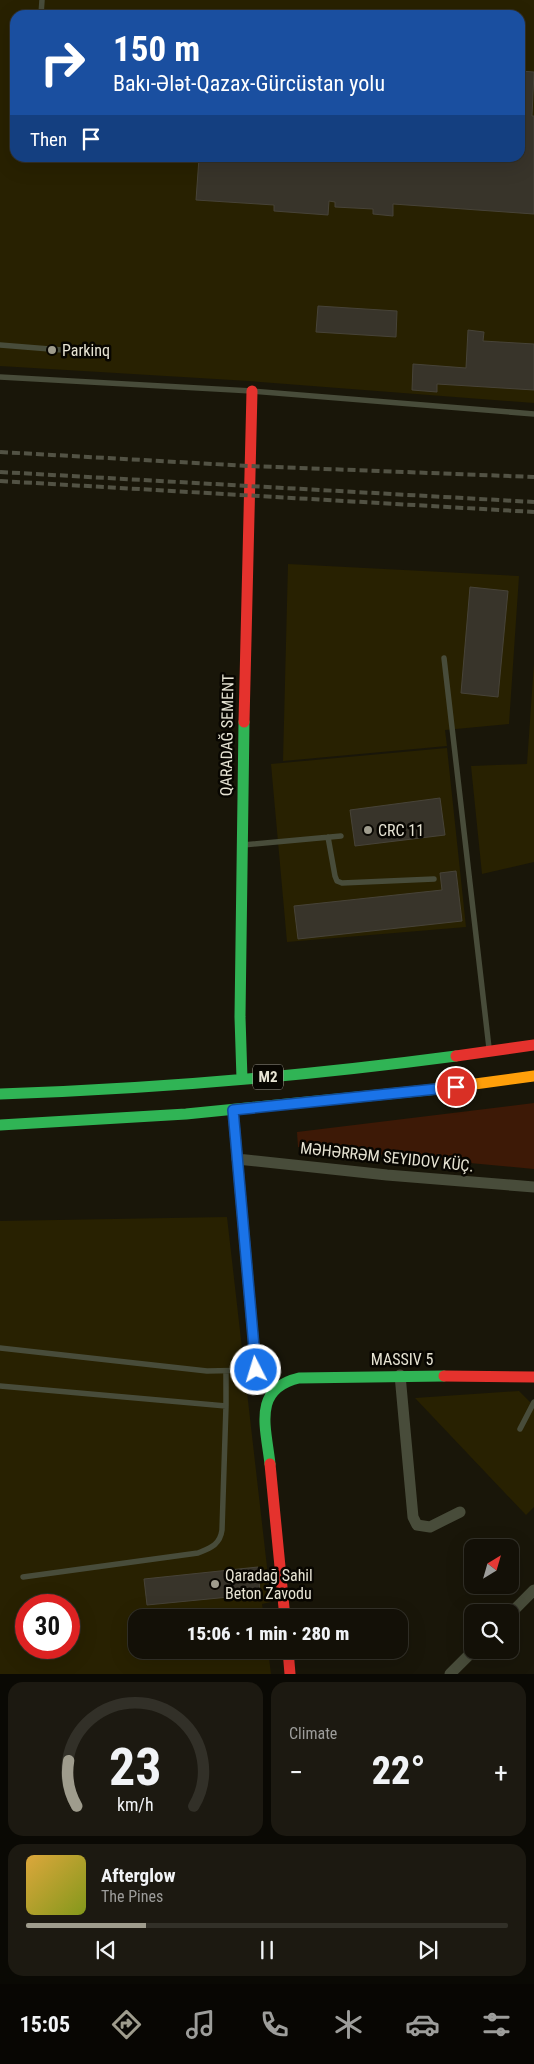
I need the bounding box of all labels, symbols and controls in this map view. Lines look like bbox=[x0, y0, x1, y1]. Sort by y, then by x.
text: 150 m bbox=[113, 29, 200, 70]
icon: right bbox=[30, 30, 95, 95]
text: Bakı-Ələt-Qazax-Gürcüstan yolu bbox=[113, 71, 385, 96]
icon: arrive bbox=[77, 125, 105, 153]
text: Then bbox=[30, 128, 67, 151]
place label: Parkinq bbox=[62, 341, 110, 360]
marker: Parkinq bbox=[46, 344, 58, 356]
street label: QARADAĞ SEMENT bbox=[216, 674, 238, 796]
place label: CRC 11 bbox=[378, 821, 424, 840]
marker: CRC 11 bbox=[362, 824, 374, 836]
road number: M2 bbox=[253, 1064, 283, 1090]
pin bbox=[435, 1066, 477, 1108]
icon: arrive bbox=[442, 1073, 470, 1101]
street label: MƏHƏRRƏM SEYIDOV KÜÇ. bbox=[299, 1138, 475, 1176]
position arrow bbox=[229, 1343, 281, 1395]
street label: MASSIV 5 bbox=[371, 1350, 433, 1369]
north arrow bbox=[464, 1539, 519, 1594]
map controls bbox=[464, 1539, 519, 1659]
place label: Qaradağ Sahil Beton Zavodu bbox=[225, 1566, 313, 1603]
marker: Qaradağ Sahil Beton Zavodu bbox=[209, 1578, 221, 1590]
speed limit sign: 30 bbox=[15, 1594, 80, 1659]
button: search bbox=[464, 1604, 519, 1659]
text: 15:06 · 1 min · 280 m bbox=[187, 1622, 349, 1645]
text: Climate bbox=[289, 1724, 337, 1743]
text: 23 bbox=[109, 1737, 162, 1798]
text: 22° bbox=[372, 1749, 425, 1793]
text: − bbox=[289, 1756, 303, 1789]
text: + bbox=[494, 1756, 508, 1789]
text: km/h bbox=[117, 1794, 154, 1815]
text: Afterglow bbox=[101, 1864, 175, 1887]
text: The Pines bbox=[101, 1887, 163, 1906]
icon: previous bbox=[92, 1936, 120, 1964]
icon: pause bbox=[253, 1936, 281, 1964]
icon: next bbox=[414, 1936, 442, 1964]
icon: directions bbox=[109, 2007, 144, 2042]
icon: music bbox=[183, 2007, 218, 2042]
icon: phone bbox=[257, 2007, 292, 2042]
icon: climate bbox=[331, 2007, 366, 2042]
icon: car bbox=[405, 2007, 440, 2042]
icon: filters bbox=[479, 2007, 514, 2042]
text: 15:05 bbox=[20, 2012, 70, 2037]

